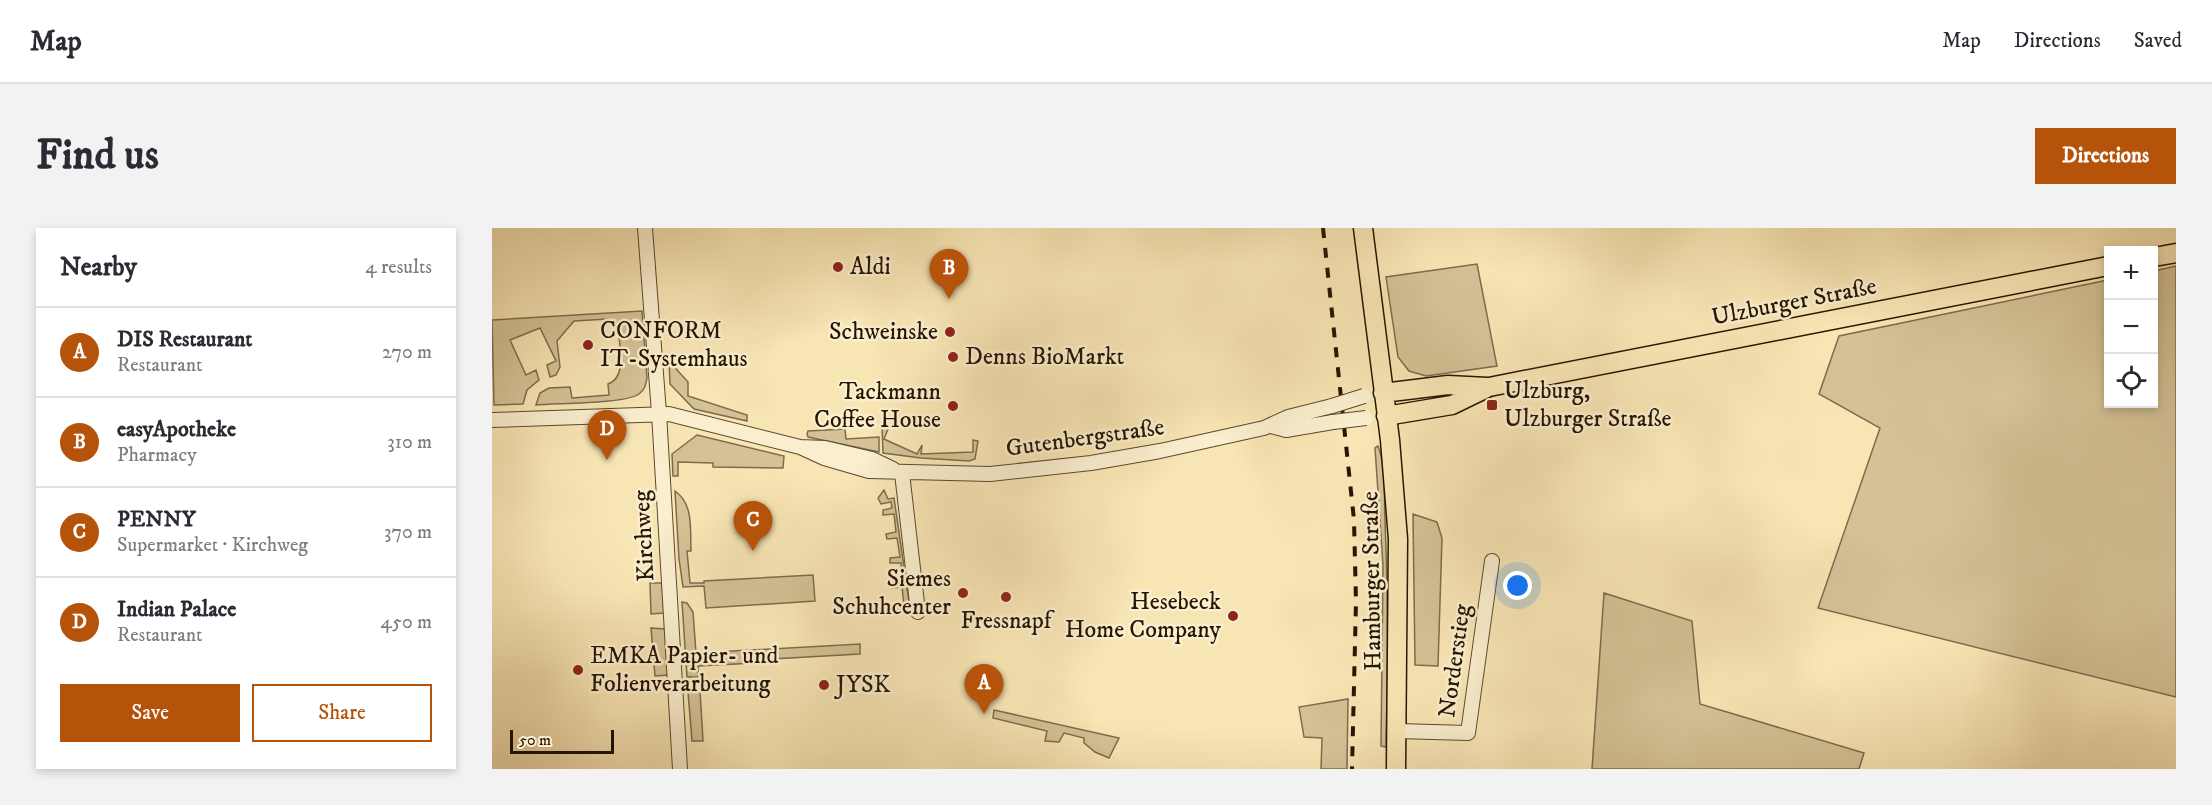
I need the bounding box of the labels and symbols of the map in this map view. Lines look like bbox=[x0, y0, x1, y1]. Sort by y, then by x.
pin: B bbox=[930, 250, 968, 299]
place label: Aldi bbox=[850, 252, 891, 282]
marker: Aldi bbox=[831, 260, 845, 274]
street label: Ulzburger Straße bbox=[1709, 271, 1879, 333]
place label: CONFORM IT-Systemhaus bbox=[600, 316, 748, 374]
place label: Schweinske bbox=[829, 317, 938, 347]
marker: Schweinske bbox=[943, 325, 957, 339]
marker: CONFORM IT-Systemhaus bbox=[581, 338, 595, 352]
place label: Denns BioMarkt bbox=[965, 342, 1125, 372]
marker: Denns BioMarkt bbox=[946, 350, 960, 364]
place label: Ulzburg, Ulzburger Straße bbox=[1504, 376, 1672, 434]
place label: Tackmann Coffee House bbox=[814, 377, 941, 435]
marker: Ulzburg, Ulzburger Straße bbox=[1485, 398, 1499, 412]
marker: Tackmann Coffee House bbox=[946, 399, 960, 413]
pin: D bbox=[588, 410, 626, 460]
street label: Gutenbergstraße bbox=[1004, 412, 1166, 464]
street label: Kirchweg bbox=[627, 489, 661, 583]
street label: Hamburger Straße bbox=[1355, 491, 1389, 671]
pin: C bbox=[734, 502, 772, 551]
place label: Siemes Schuhcenter bbox=[832, 564, 951, 622]
your location bbox=[1503, 571, 1532, 600]
marker: Siemes Schuhcenter bbox=[956, 586, 970, 600]
place label: Hesebeck Home Company bbox=[1065, 587, 1222, 645]
marker: Fressnapf bbox=[999, 590, 1013, 604]
street label: Norderstieg bbox=[1432, 602, 1478, 720]
place label: Fressnapf bbox=[961, 606, 1055, 636]
marker: Hesebeck Home Company bbox=[1226, 609, 1240, 623]
place label: EMKA Papier- und Folienverarbeitung bbox=[590, 641, 778, 699]
marker: EMKA Papier- und Folienverarbeitung bbox=[571, 663, 585, 677]
pin: A bbox=[964, 664, 1004, 714]
place label: JYSK bbox=[834, 670, 891, 700]
marker: JYSK bbox=[817, 678, 831, 692]
scale bar bbox=[510, 727, 614, 754]

